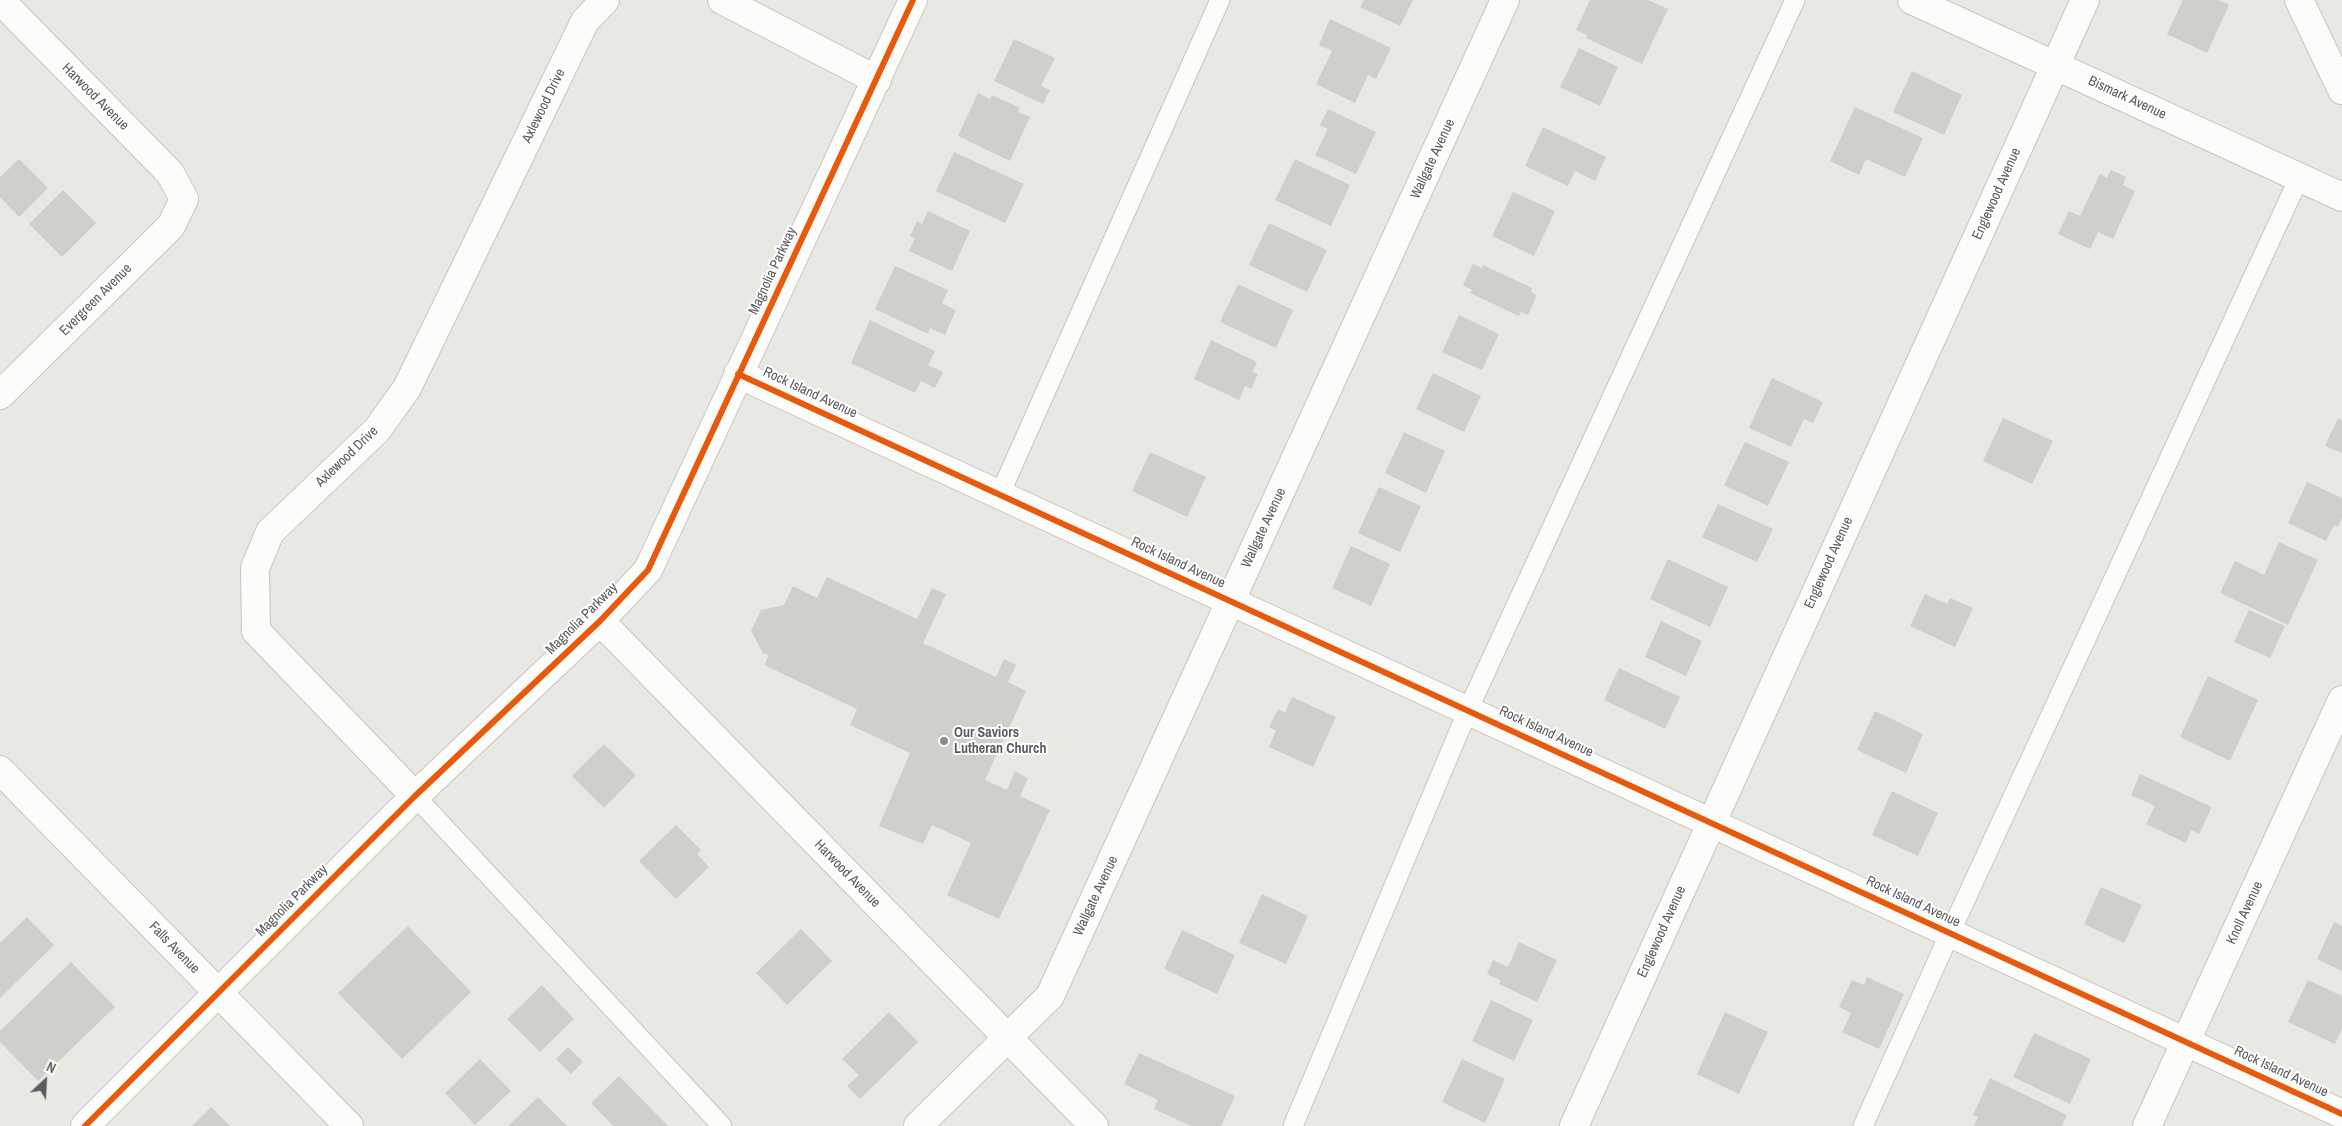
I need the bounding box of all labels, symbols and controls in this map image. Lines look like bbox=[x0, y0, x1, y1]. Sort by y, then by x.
street label: Harwood Avenue bbox=[58, 60, 132, 134]
street label: Axlewood Drive bbox=[519, 66, 569, 146]
street label: Bismark Avenue bbox=[2085, 73, 2169, 123]
street label: Wallgate Avenue bbox=[1407, 116, 1459, 202]
street label: Englewood Avenue bbox=[1969, 145, 2025, 243]
street label: Magnolia Parkway bbox=[745, 225, 801, 317]
street label: Evergreen Avenue bbox=[57, 261, 135, 339]
street label: Rock Island Avenue bbox=[760, 364, 860, 422]
street label: Axlewood Drive bbox=[312, 423, 382, 491]
street label: Wallgate Avenue bbox=[1238, 485, 1290, 571]
street label: Englewood Avenue bbox=[1801, 514, 1857, 612]
street label: Rock Island Avenue bbox=[1128, 534, 1228, 592]
street label: Magnolia Parkway bbox=[543, 580, 621, 658]
street label: Rock Island Avenue bbox=[1496, 703, 1596, 761]
place label: Our Saviors Lutheran Church bbox=[954, 725, 1046, 758]
marker: Our Saviors Lutheran Church bbox=[938, 735, 950, 747]
street label: Harwood Avenue bbox=[810, 837, 884, 911]
street label: Wallgate Avenue bbox=[1070, 853, 1122, 939]
street label: Magnolia Parkway bbox=[253, 862, 331, 940]
street label: Rock Island Avenue bbox=[1863, 873, 1963, 931]
street label: Knoll Avenue bbox=[2223, 879, 2267, 947]
street label: Englewood Avenue bbox=[1634, 883, 1690, 981]
street label: Falls Avenue bbox=[145, 919, 203, 977]
street label: Rock Island Avenue bbox=[2231, 1043, 2331, 1101]
north arrow bbox=[20, 1056, 70, 1106]
text: N bbox=[44, 1057, 59, 1077]

